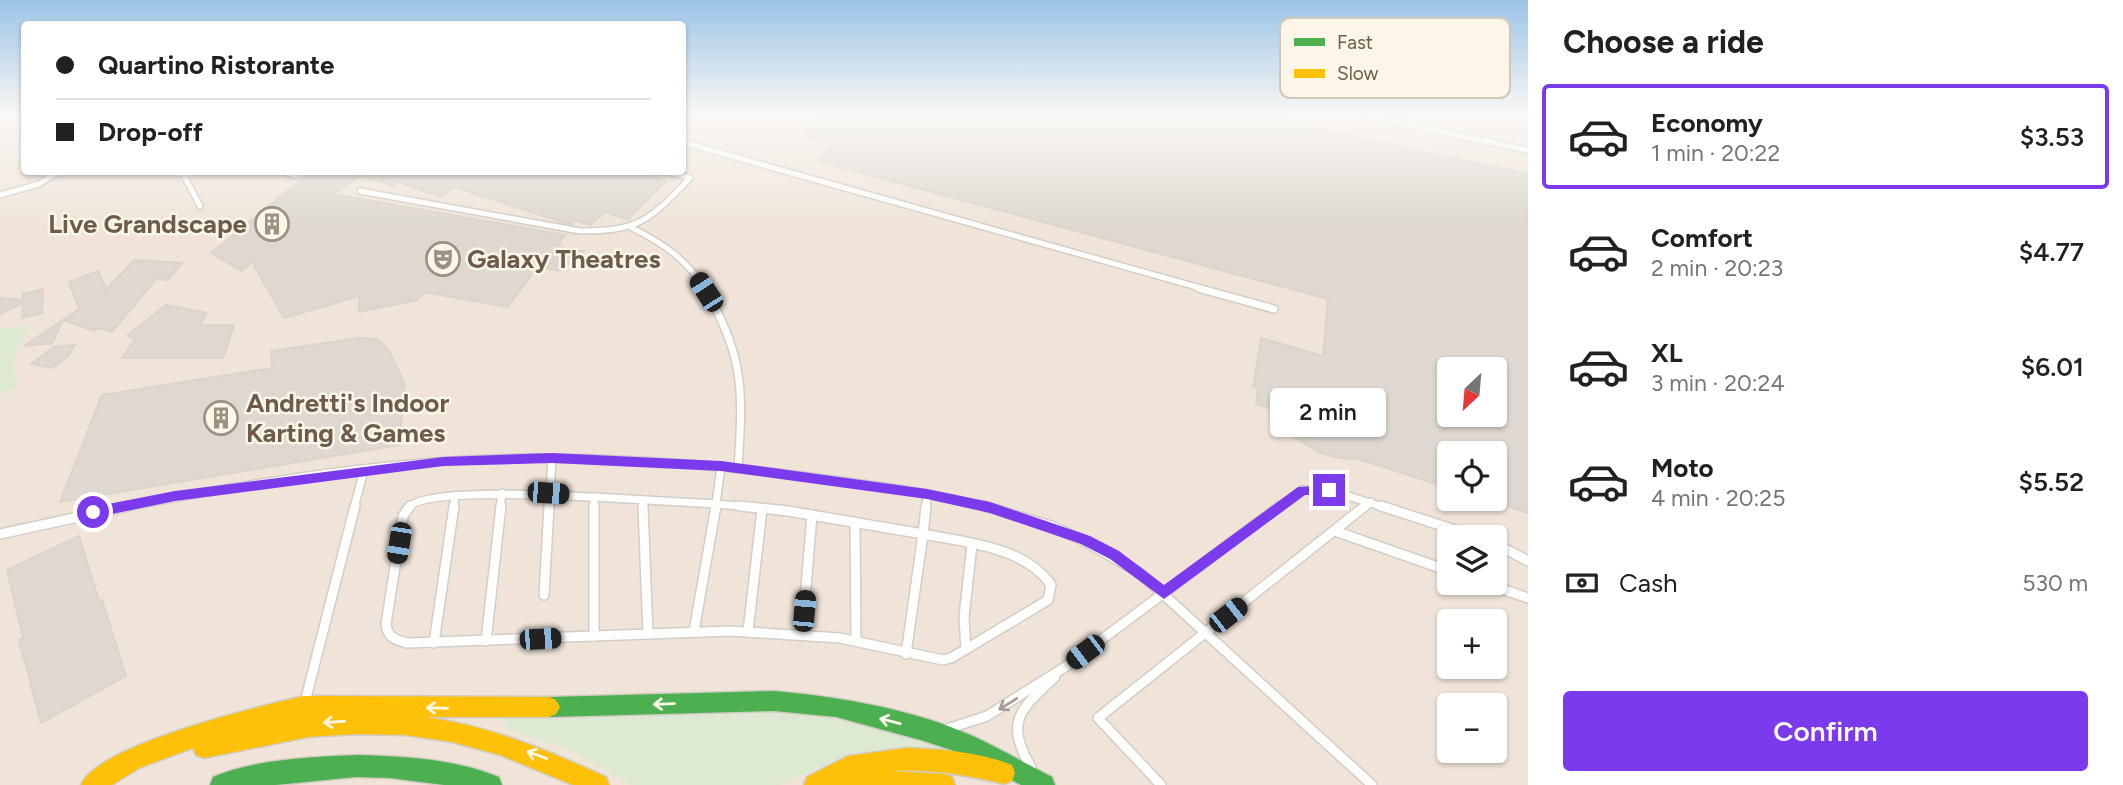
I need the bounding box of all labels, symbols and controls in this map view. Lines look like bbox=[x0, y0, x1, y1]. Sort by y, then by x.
legend bbox=[1280, 18, 1510, 98]
text: Choose a ride bbox=[1563, 23, 1764, 61]
text: Fast bbox=[1337, 31, 1373, 54]
text: Quartino Ristorante bbox=[98, 49, 334, 81]
text: Slow bbox=[1337, 62, 1379, 85]
icon: car bbox=[1567, 105, 1630, 168]
text: Economy bbox=[1651, 107, 1763, 139]
text: Drop-off bbox=[98, 116, 203, 148]
text: $3.53 bbox=[2020, 121, 2084, 153]
text: 1 min · 20:22 bbox=[1651, 139, 1780, 167]
building icon: Live Grandscape bbox=[253, 205, 291, 243]
place label: Live Grandscape bbox=[48, 208, 247, 240]
icon: car bbox=[1567, 220, 1630, 283]
text: Comfort bbox=[1651, 222, 1753, 254]
text: $4.77 bbox=[2019, 236, 2084, 268]
theatre icon: Galaxy Theatres bbox=[424, 240, 462, 278]
place label: Galaxy Theatres bbox=[467, 243, 661, 275]
text: 2 min · 20:23 bbox=[1651, 254, 1783, 282]
car bbox=[686, 269, 727, 315]
icon: car bbox=[1567, 335, 1630, 398]
text: XL bbox=[1651, 337, 1683, 369]
text: $6.01 bbox=[2021, 351, 2084, 383]
north arrow bbox=[1437, 357, 1507, 427]
map controls bbox=[1437, 357, 1507, 763]
text: 3 min · 20:24 bbox=[1651, 369, 1785, 397]
place label: Andretti's Indoor Karting & Games bbox=[246, 387, 449, 449]
callout: 2 min bbox=[1271, 388, 1387, 438]
text: 2 min bbox=[1299, 398, 1357, 426]
building icon: Andretti's Indoor Karting & Games bbox=[202, 399, 240, 437]
button: locate bbox=[1437, 441, 1507, 511]
icon: car bbox=[1567, 450, 1630, 513]
text: Moto bbox=[1651, 452, 1714, 484]
text: $5.52 bbox=[2019, 466, 2084, 498]
route end bbox=[1313, 474, 1345, 506]
car bbox=[527, 481, 570, 505]
text: 4 min · 20:25 bbox=[1651, 484, 1785, 512]
route start bbox=[77, 496, 109, 528]
car bbox=[386, 521, 413, 565]
button: layers bbox=[1437, 525, 1507, 595]
icon: cash bbox=[1563, 564, 1601, 602]
text: Cash bbox=[1619, 567, 1678, 599]
text: 530 m bbox=[2022, 569, 2088, 597]
car bbox=[792, 589, 817, 633]
car bbox=[1205, 594, 1252, 636]
button: + bbox=[1437, 609, 1507, 679]
car bbox=[519, 627, 562, 651]
car bbox=[1062, 631, 1109, 673]
button: Confirm bbox=[1563, 691, 2088, 771]
button: − bbox=[1437, 693, 1507, 763]
one-way arrow bbox=[998, 697, 1018, 711]
one-way arrow bbox=[653, 698, 676, 711]
one-way arrow bbox=[425, 701, 448, 715]
one-way arrow bbox=[879, 714, 901, 727]
one-way arrow bbox=[323, 716, 345, 729]
one-way arrow bbox=[526, 747, 548, 760]

